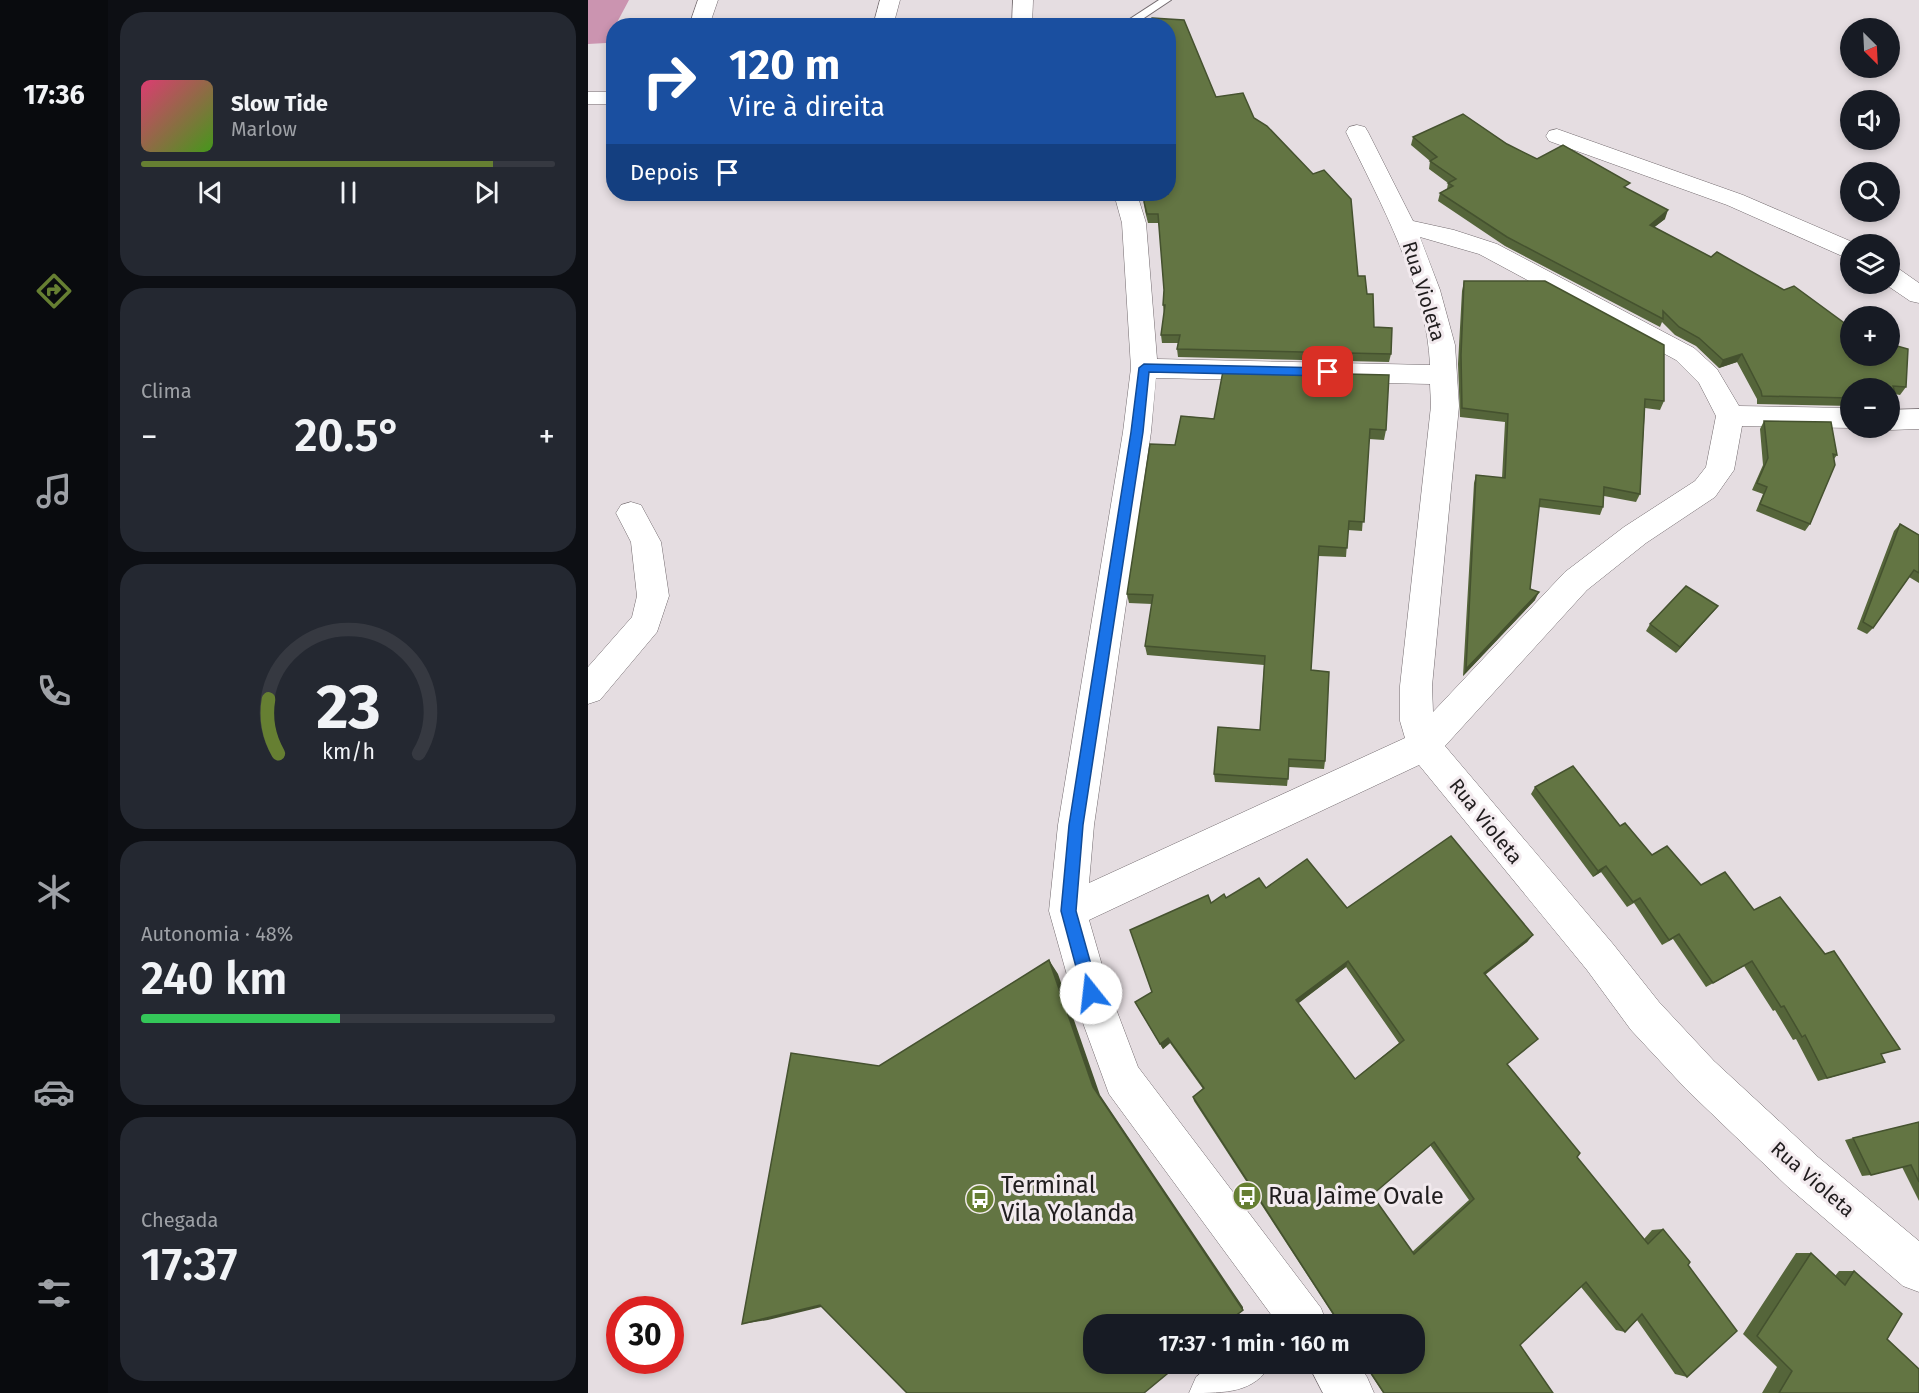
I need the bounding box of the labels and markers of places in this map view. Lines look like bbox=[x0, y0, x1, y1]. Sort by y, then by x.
pin bbox=[1302, 346, 1353, 397]
place label: Terminal Vila Yolanda bbox=[1001, 1171, 1135, 1227]
bus stop icon: Rua Jaime Ovale bbox=[1231, 1180, 1263, 1212]
place label: Rua Jaime Ovale bbox=[1268, 1182, 1444, 1210]
bus stop icon: Terminal Vila Yolanda bbox=[964, 1183, 996, 1215]

